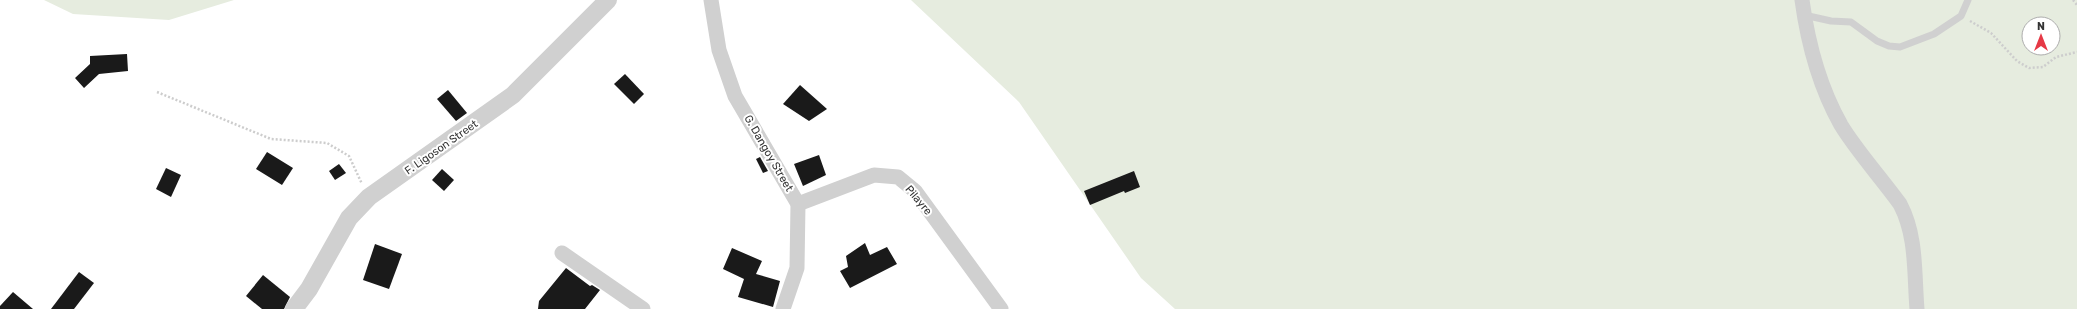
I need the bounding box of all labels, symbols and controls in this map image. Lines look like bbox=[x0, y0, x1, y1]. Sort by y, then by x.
north arrow bbox=[2021, 16, 2061, 56]
text: N bbox=[2037, 20, 2045, 33]
street label: G. Dangoy Street bbox=[741, 113, 796, 194]
street label: F. Ligoson Street bbox=[402, 117, 481, 177]
street label: Pilayre bbox=[902, 183, 935, 218]

